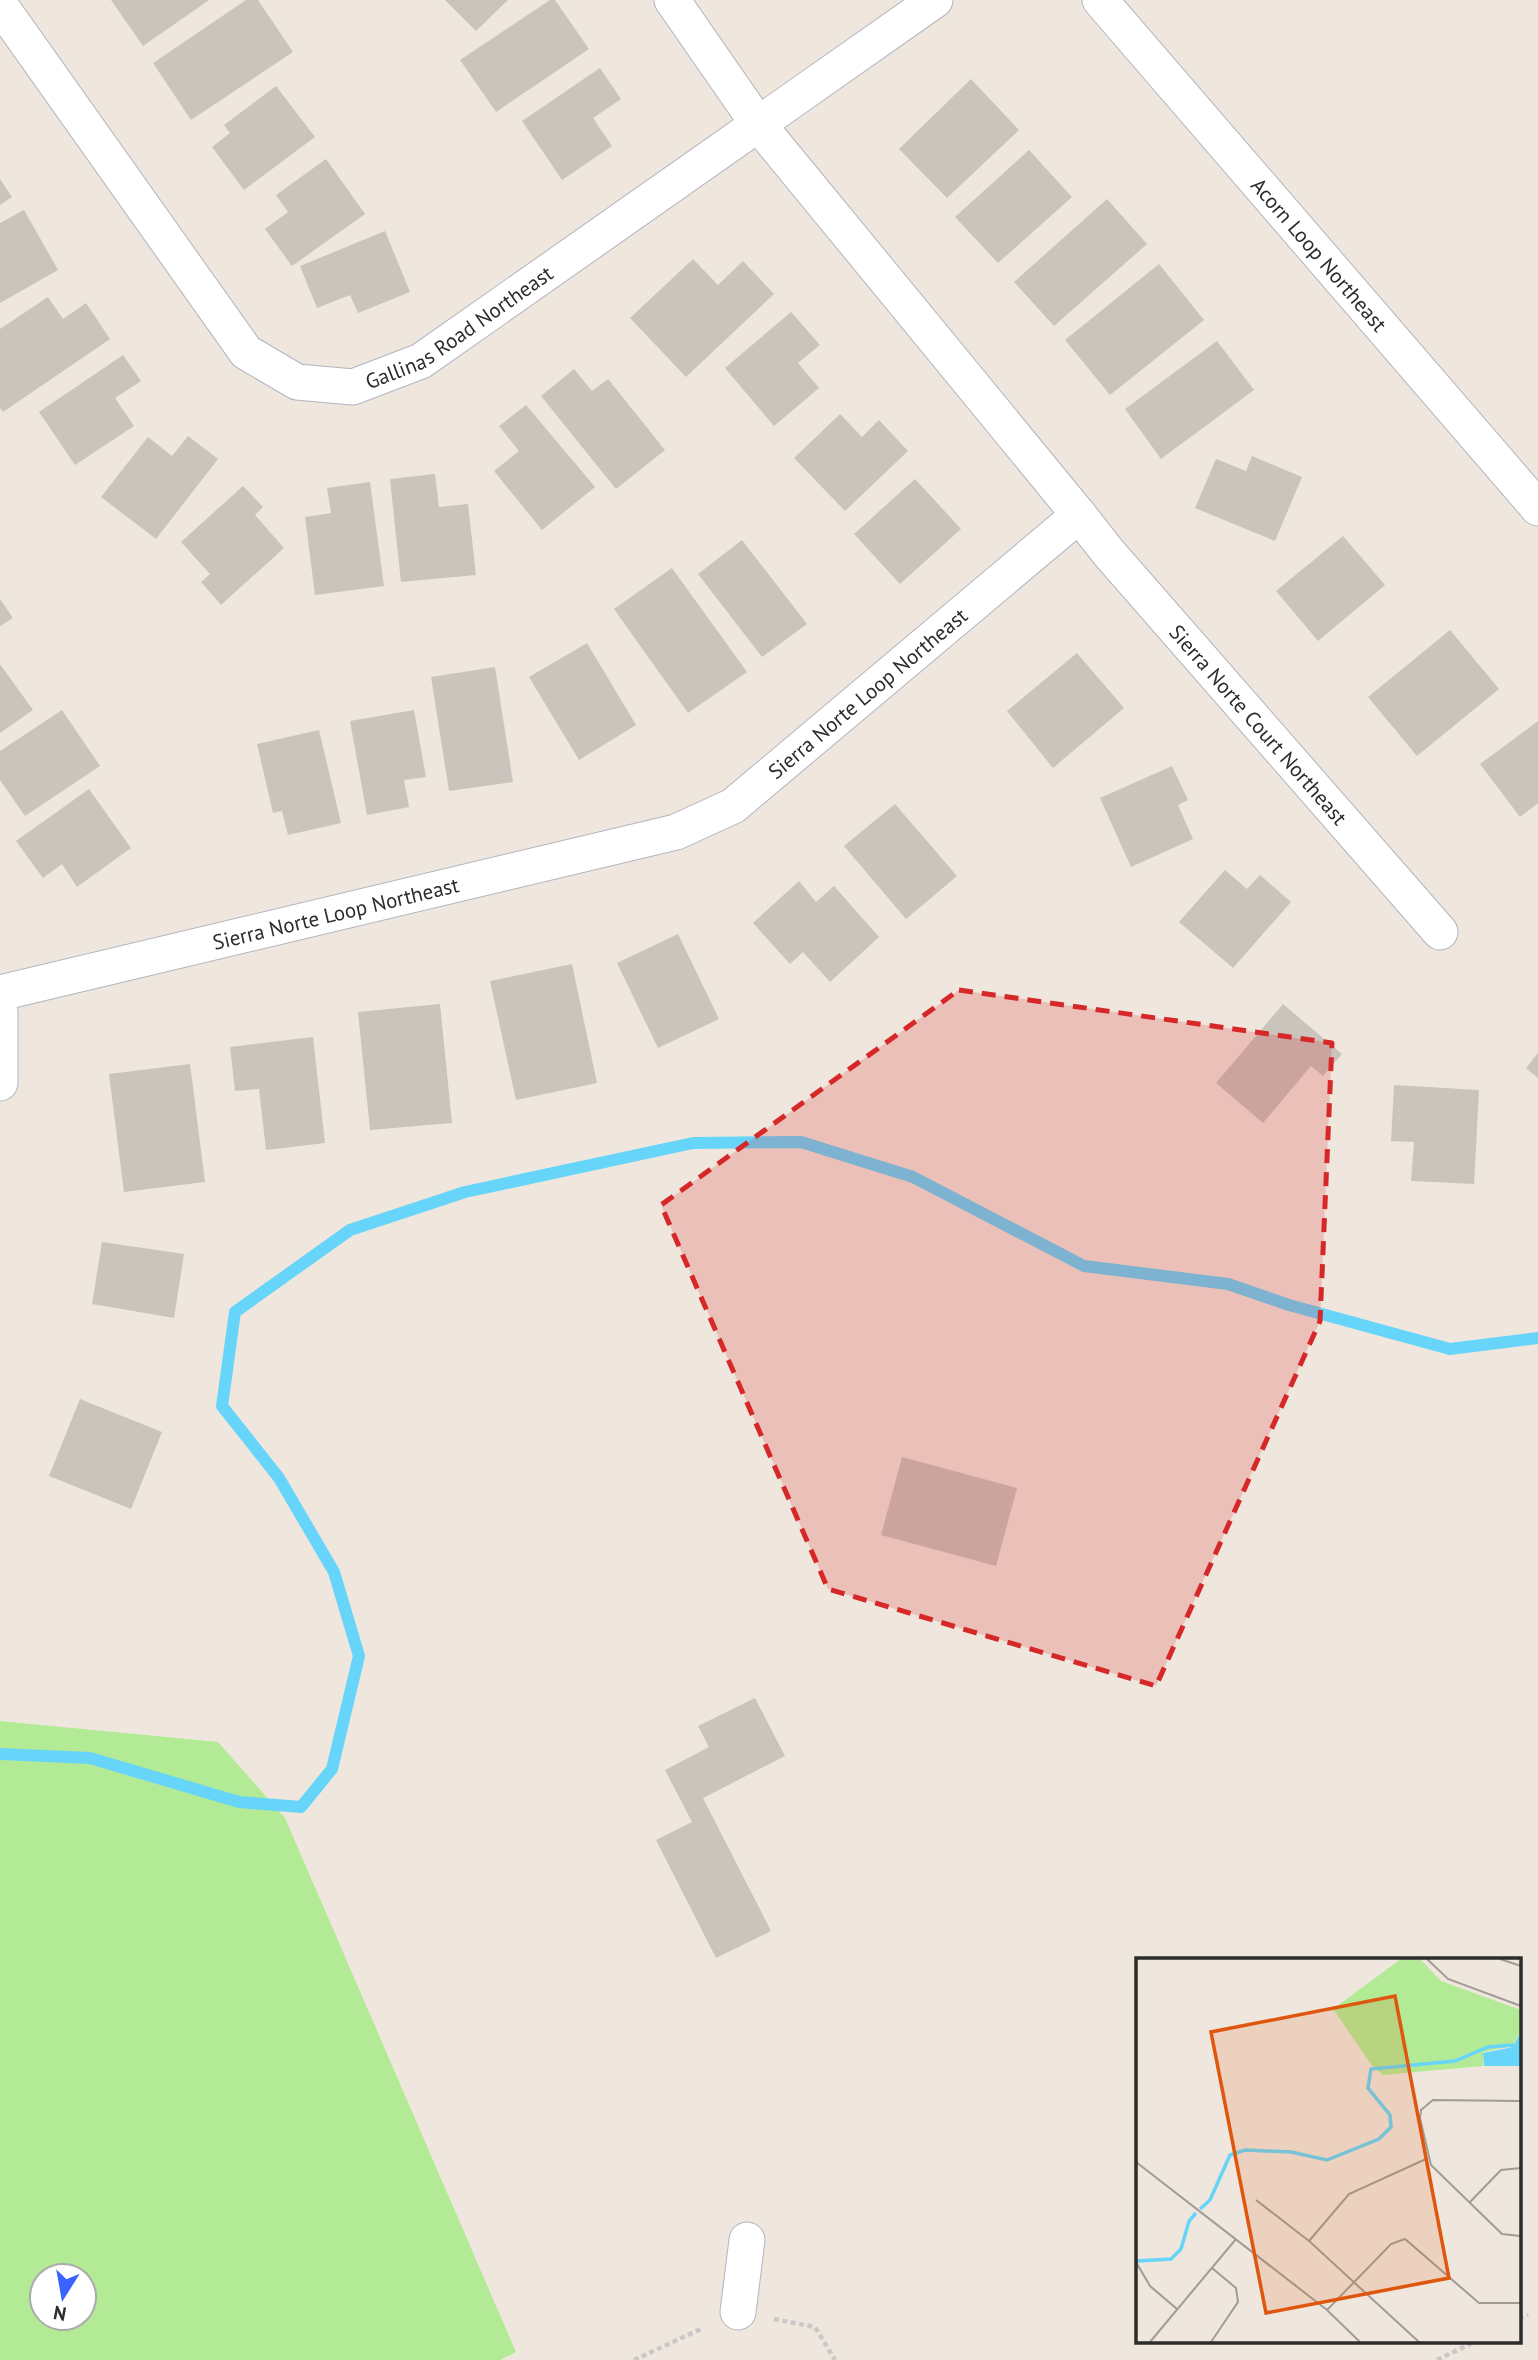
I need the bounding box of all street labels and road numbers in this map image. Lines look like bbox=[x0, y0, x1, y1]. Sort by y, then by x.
street label: Acorn Loop Northeast bbox=[1246, 172, 1393, 337]
street label: Gallinas Road Northeast bbox=[361, 259, 558, 395]
street label: Sierra Norte Loop Northeast bbox=[762, 602, 972, 785]
street label: Sierra Norte Court Northeast bbox=[1164, 619, 1354, 830]
street label: Sierra Norte Loop Northeast bbox=[210, 871, 461, 955]

